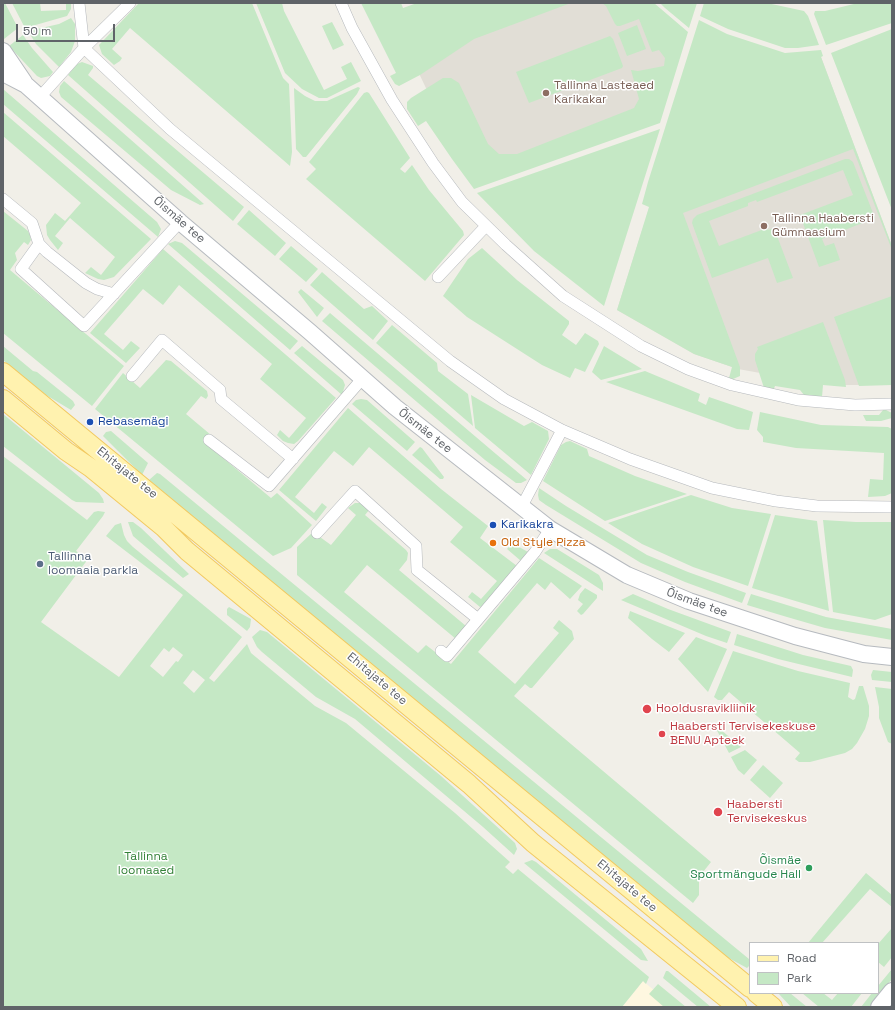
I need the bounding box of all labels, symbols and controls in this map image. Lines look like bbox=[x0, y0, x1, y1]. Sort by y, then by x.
scale bar bbox=[18, 16, 117, 42]
text: 50 m bbox=[23, 23, 51, 39]
place label: Tallinna Lasteaed Karikakar bbox=[554, 79, 654, 107]
marker: Tallinna Lasteaed Karikakar bbox=[541, 88, 551, 98]
street label: Õismäe tee bbox=[150, 194, 208, 246]
place label: Tallinna Haabersti Gümnaasium bbox=[772, 212, 874, 240]
marker: Tallinna Haabersti Gümnaasium bbox=[759, 221, 769, 231]
street label: Õismäe tee bbox=[395, 406, 455, 456]
place label: Rebasemägi bbox=[98, 415, 168, 429]
marker: Rebasemägi bbox=[85, 417, 95, 427]
street label: Ehitajate tee bbox=[94, 444, 160, 502]
place label: Karikakra bbox=[501, 518, 554, 532]
marker: Karikakra bbox=[488, 520, 498, 530]
place label: Old Style Pizza bbox=[501, 536, 586, 550]
marker: Old Style Pizza bbox=[488, 538, 498, 548]
place label: Tallinna loomaaia parkla bbox=[48, 550, 138, 578]
marker: Tallinna loomaaia parkla bbox=[35, 559, 45, 569]
street label: Õismäe tee bbox=[664, 585, 730, 621]
street label: Ehitajate tee bbox=[344, 650, 410, 708]
place label: Hooldusravikliinik bbox=[656, 702, 755, 716]
marker: Hooldusravikliinik bbox=[641, 703, 653, 715]
place label: Haabersti Tervisekeskuse BENU Apteek bbox=[670, 720, 816, 748]
marker: Haabersti Tervisekeskuse BENU Apteek bbox=[657, 729, 667, 739]
place label: Haabersti Tervisekeskus bbox=[727, 798, 807, 826]
marker: Haabersti Tervisekeskus bbox=[712, 806, 724, 818]
park label: Tallinna loomaaed bbox=[118, 850, 174, 878]
place label: Õismäe Sportmängude Hall bbox=[690, 854, 801, 882]
street label: Ehitajate tee bbox=[594, 857, 660, 915]
marker: Õismäe Sportmängude Hall bbox=[804, 863, 814, 873]
legend bbox=[749, 942, 879, 994]
text: Road bbox=[787, 950, 816, 966]
text: Park bbox=[787, 970, 812, 986]

